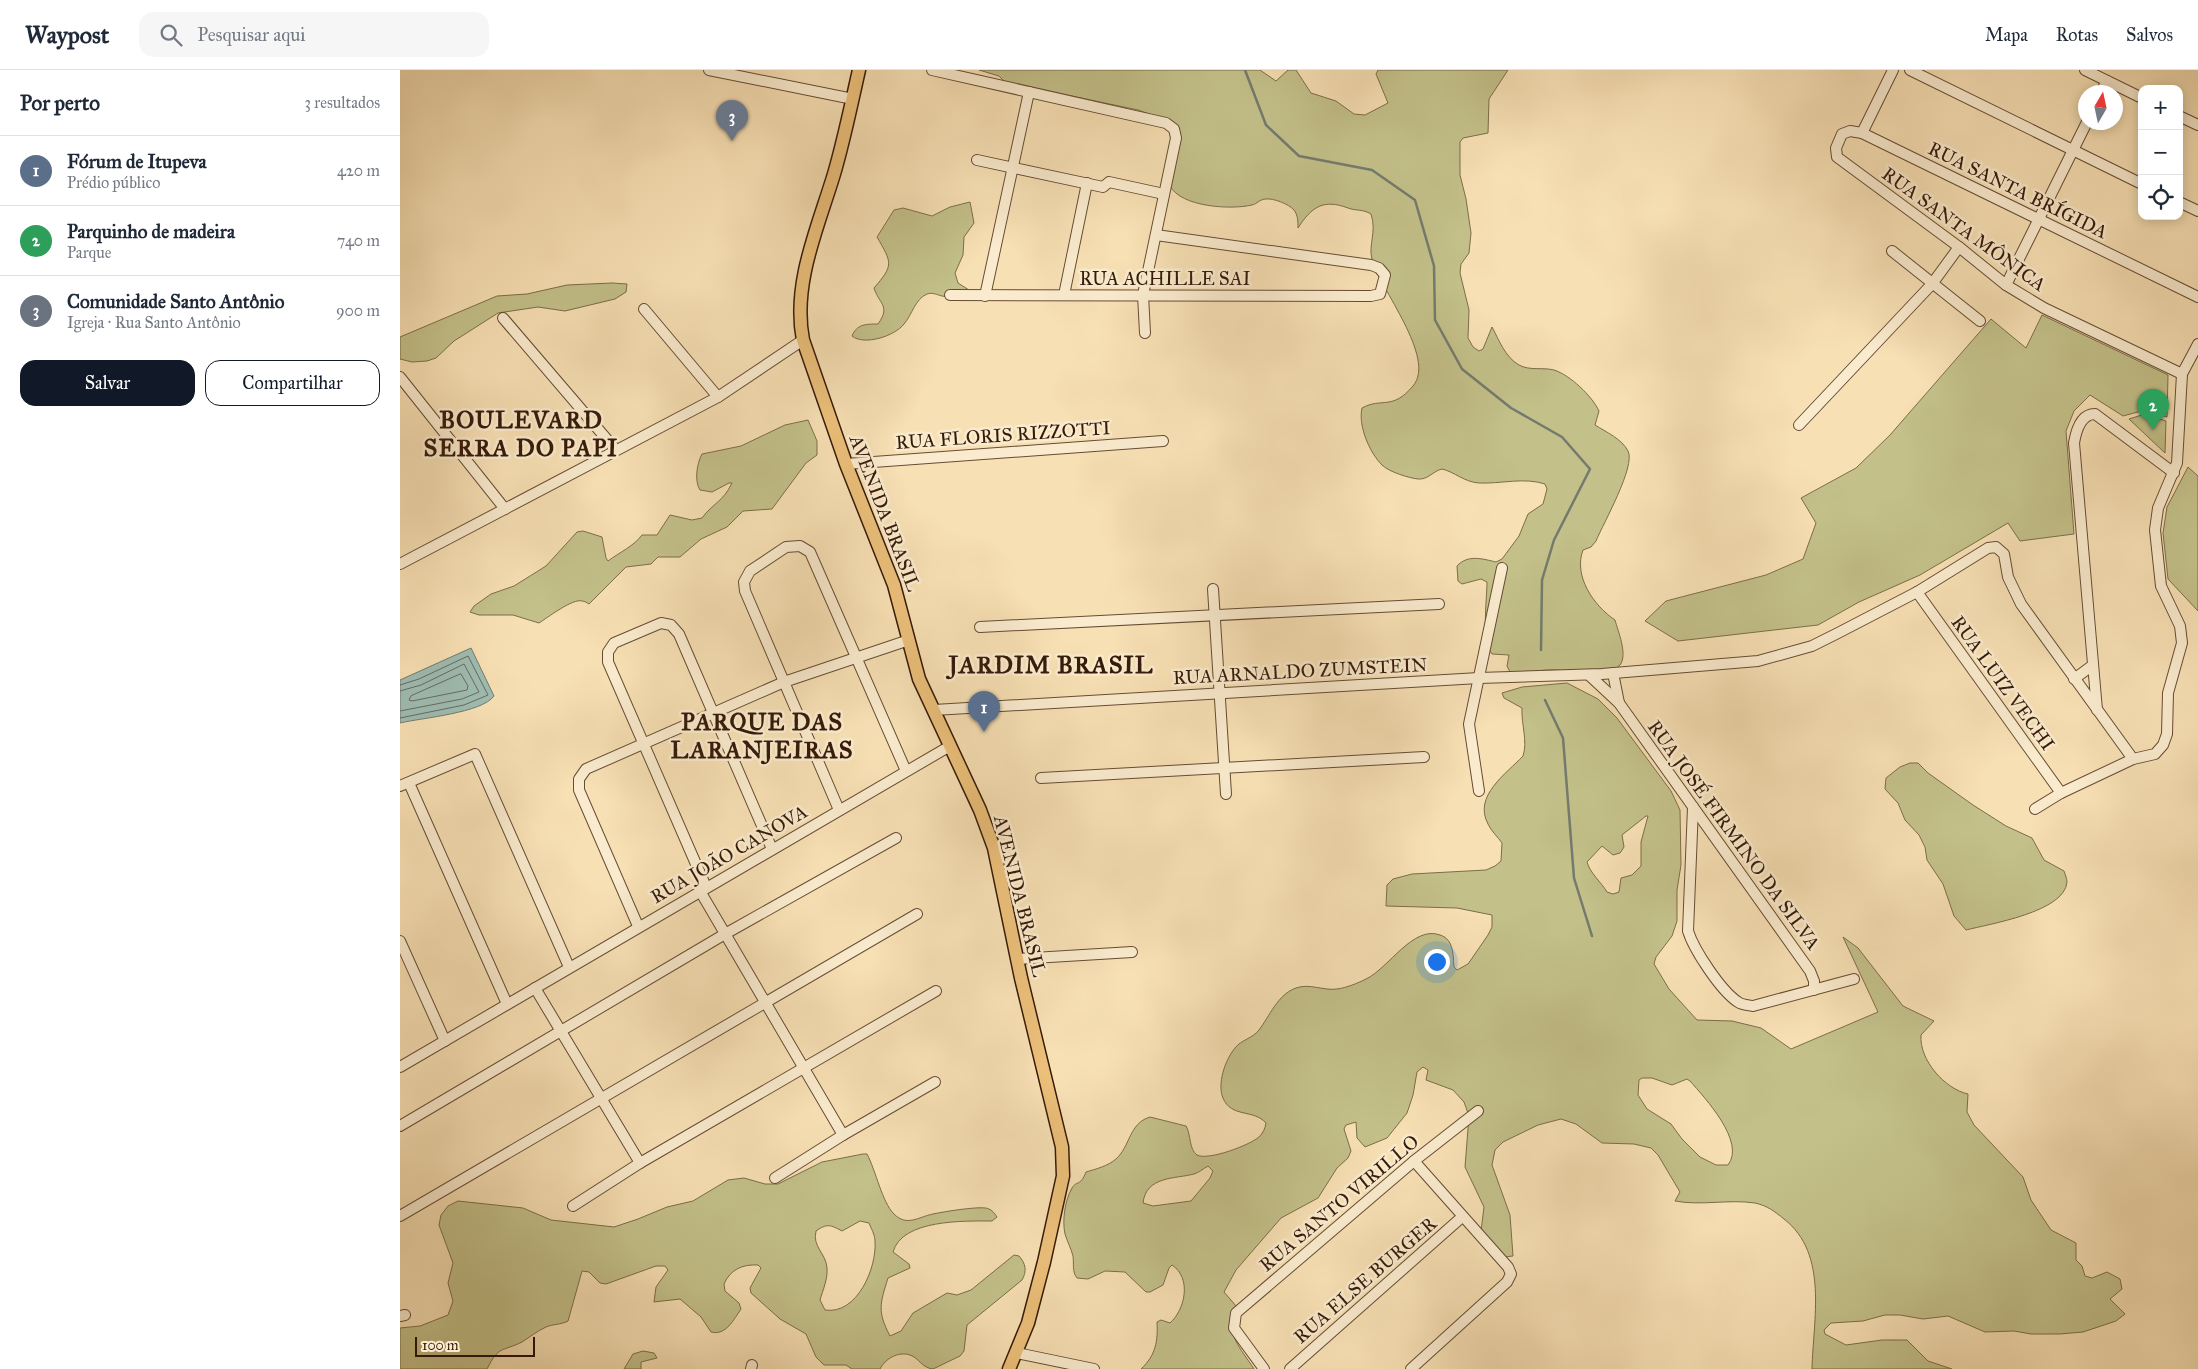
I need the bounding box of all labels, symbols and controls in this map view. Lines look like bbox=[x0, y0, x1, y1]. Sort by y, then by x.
search box bbox=[139, 12, 489, 57]
text: Waypost bbox=[25, 20, 109, 50]
icon: search bbox=[157, 21, 185, 49]
text: Pesquisar aqui bbox=[197, 23, 306, 46]
text: Mapa bbox=[1985, 24, 2028, 46]
text: Rotas bbox=[2056, 24, 2098, 46]
text: Salvos bbox=[2126, 24, 2173, 46]
north arrow bbox=[2078, 85, 2123, 130]
map controls bbox=[2138, 85, 2183, 220]
button: + bbox=[2138, 85, 2183, 130]
text: Por perto bbox=[20, 90, 100, 116]
text: 3 resultados bbox=[305, 93, 380, 112]
pin: 3 bbox=[716, 100, 748, 141]
button: − bbox=[2138, 130, 2183, 175]
street label: RUA SANTA BRÍGIDA bbox=[1925, 136, 2112, 244]
text: Fórum de Itupeva bbox=[67, 150, 207, 173]
text: 1 bbox=[33, 161, 39, 180]
text: 420 m bbox=[337, 161, 380, 180]
street label: RUA SANTA MÔNICA bbox=[1878, 162, 2050, 296]
text: Prédio público bbox=[67, 173, 160, 192]
button: locate bbox=[2138, 175, 2183, 220]
text: Parquinho de madeira bbox=[67, 220, 235, 243]
text: 2 bbox=[32, 231, 40, 250]
text: 740 m bbox=[337, 231, 380, 250]
text: Parque bbox=[67, 243, 111, 262]
street label: RUA ACHILLE SAI bbox=[1079, 267, 1251, 290]
text: Comunidade Santo Antônio bbox=[67, 290, 284, 313]
text: 3 bbox=[33, 301, 39, 320]
text: 900 m bbox=[336, 301, 380, 320]
text: Igreja · Rua Santo Antônio bbox=[67, 313, 241, 332]
button: Salvar bbox=[20, 360, 195, 406]
button: Compartilhar bbox=[205, 360, 380, 406]
pin: 2 bbox=[2137, 389, 2169, 430]
district label: BOULEVARD SERRA DO PAPI bbox=[424, 405, 618, 463]
street label: RUA FLORIS RIZZOTTI bbox=[895, 416, 1111, 454]
street label: AVENIDA BRASIL bbox=[844, 431, 925, 594]
street label: RUA LUIZ VECHI bbox=[1946, 611, 2060, 755]
district label: JARDIM BRASIL bbox=[946, 650, 1154, 680]
street label: RUA ARNALDO ZUMSTEIN bbox=[1172, 653, 1428, 689]
pin: 1 bbox=[968, 691, 1000, 732]
district label: PARQUE DAS LARANJEIRAS bbox=[670, 707, 854, 765]
street label: RUA JOSÉ FIRMINO DA SILVA bbox=[1642, 715, 1826, 955]
street label: RUA JOÃO CANOVA bbox=[647, 800, 812, 909]
street label: AVENIDA BRASIL bbox=[989, 812, 1051, 979]
your location bbox=[1424, 949, 1450, 975]
street label: RUA SANTO VIRILLO bbox=[1255, 1130, 1423, 1276]
street label: RUA ELSE BURGER bbox=[1289, 1211, 1441, 1348]
scale bar bbox=[415, 1334, 535, 1357]
text: 100 m bbox=[422, 1337, 459, 1354]

